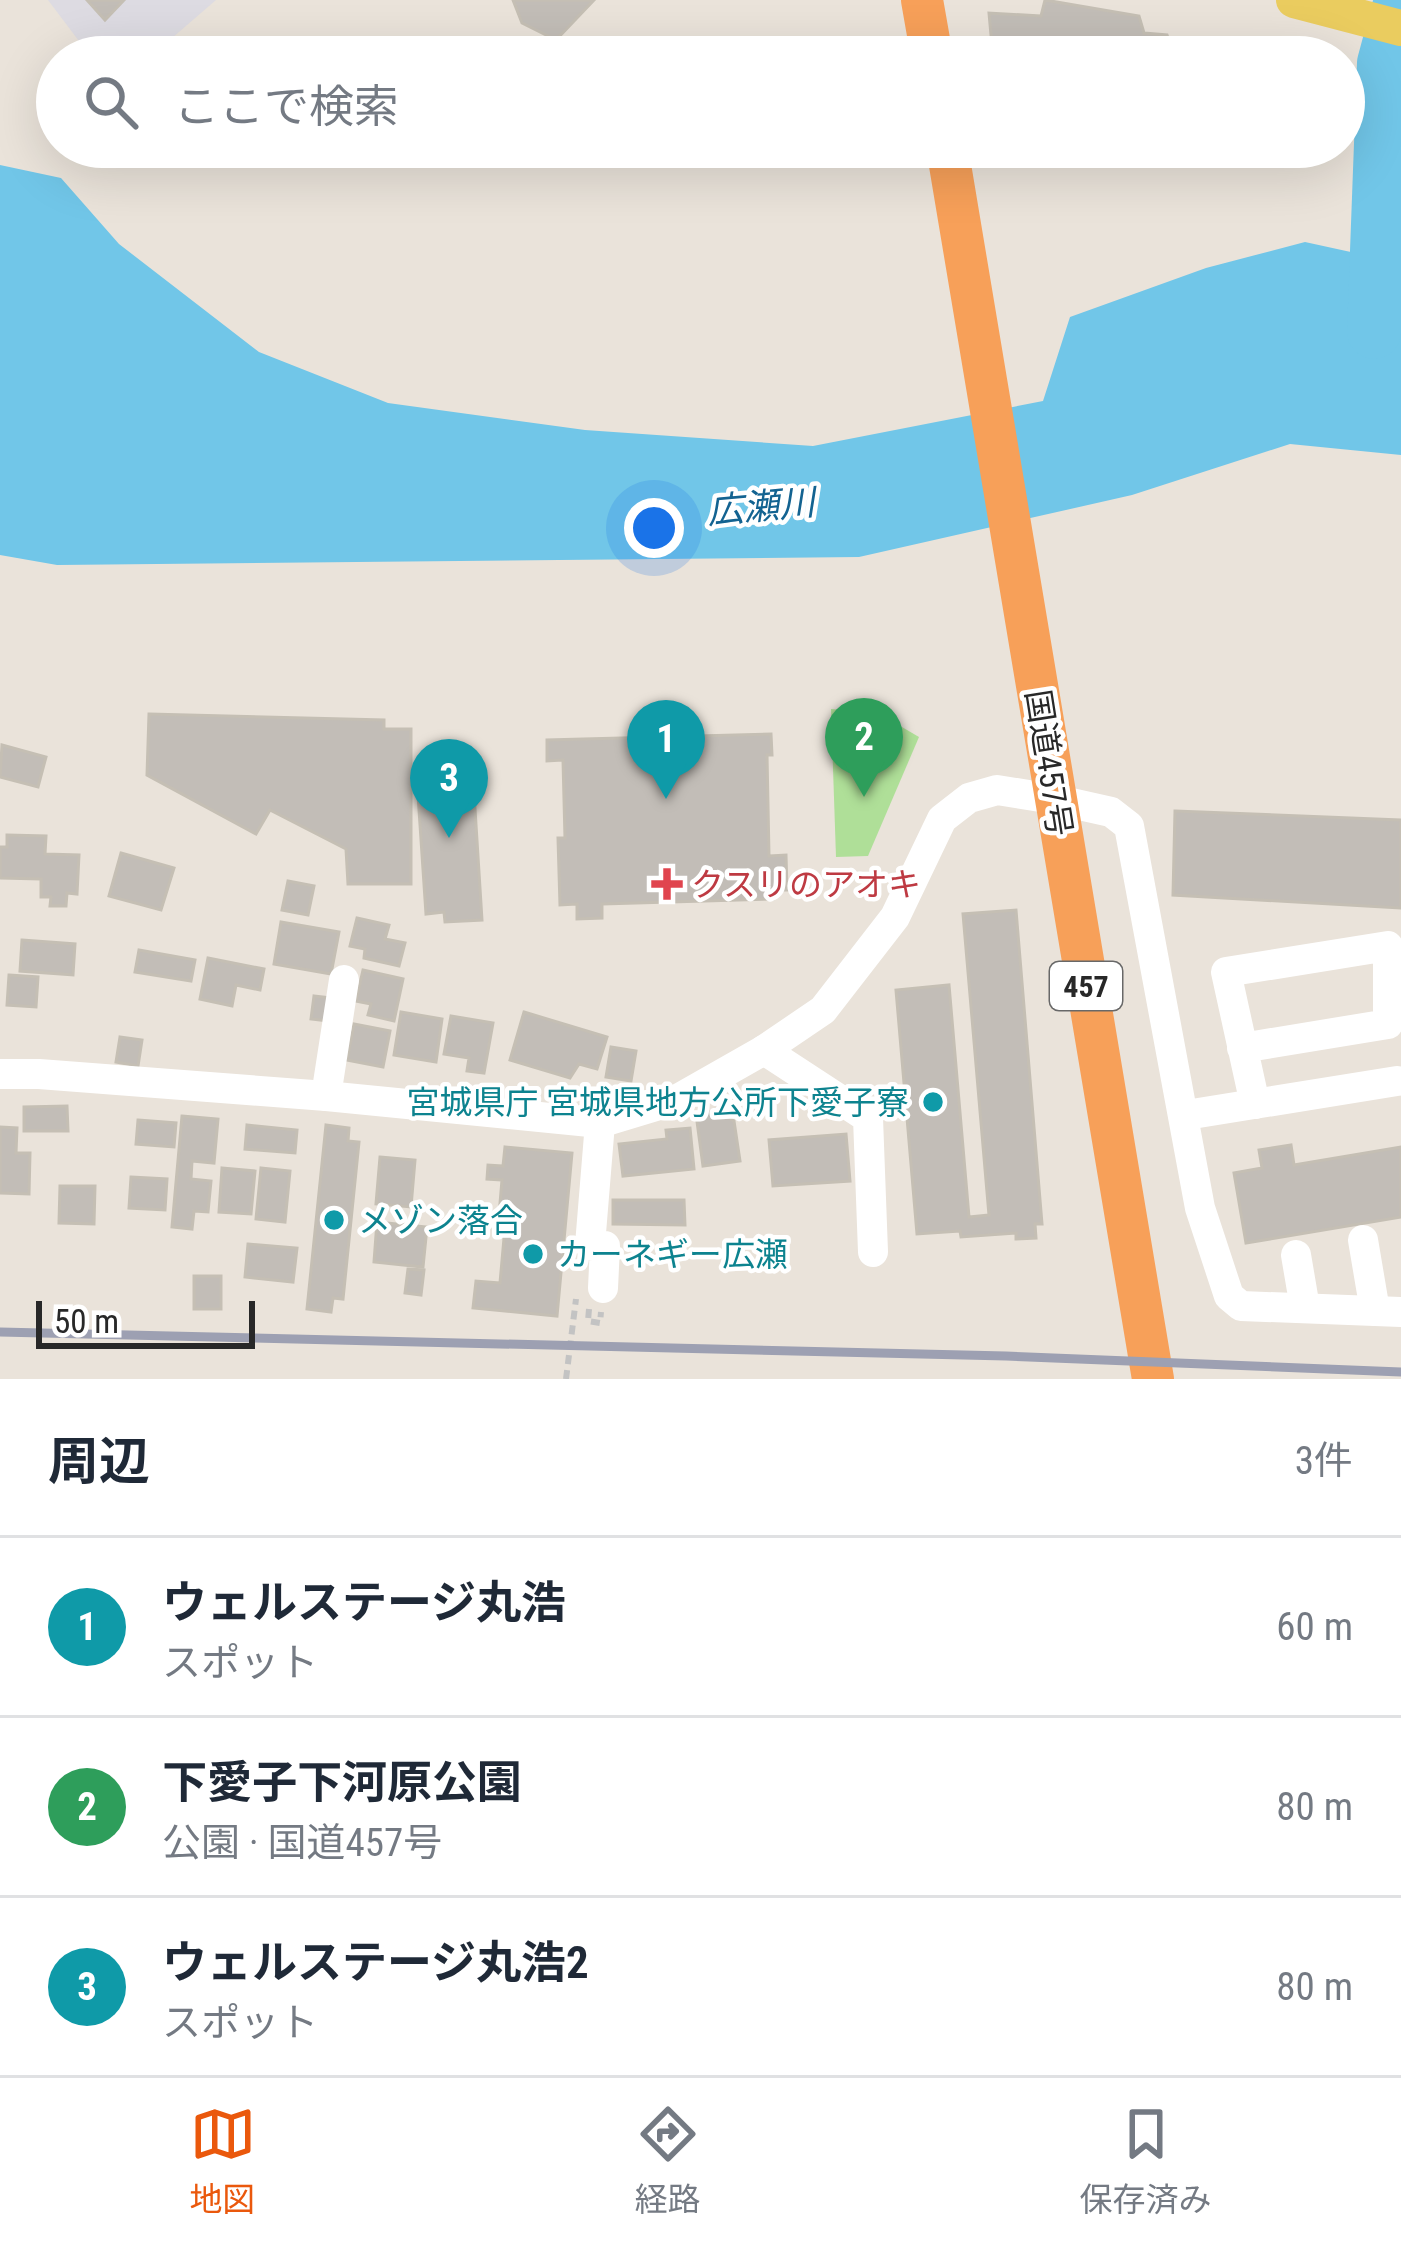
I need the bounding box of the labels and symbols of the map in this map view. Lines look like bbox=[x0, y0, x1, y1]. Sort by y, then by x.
water label: 広瀬川 bbox=[705, 481, 821, 533]
your location bbox=[624, 498, 684, 558]
street label: 国道457号 bbox=[1018, 687, 1080, 839]
pin: 2 bbox=[825, 698, 903, 797]
pin: 1 bbox=[627, 700, 705, 799]
pin: 3 bbox=[410, 739, 488, 838]
place label: クスリのアオキ bbox=[691, 865, 921, 904]
marker: クスリのアオキ bbox=[654, 871, 680, 897]
road number: 457 bbox=[1050, 962, 1122, 1010]
place label: 宮城県庁 宮城県地方公所下愛子寮 bbox=[406, 1083, 909, 1122]
marker: 宮城県庁 宮城県地方公所下愛子寮 bbox=[920, 1089, 946, 1115]
place label: メゾン落合 bbox=[358, 1201, 523, 1240]
marker: メゾン落合 bbox=[321, 1207, 347, 1233]
place label: カーネギー広瀬 bbox=[557, 1235, 788, 1274]
marker: カーネギー広瀬 bbox=[520, 1241, 546, 1267]
scale bar bbox=[36, 1295, 255, 1348]

